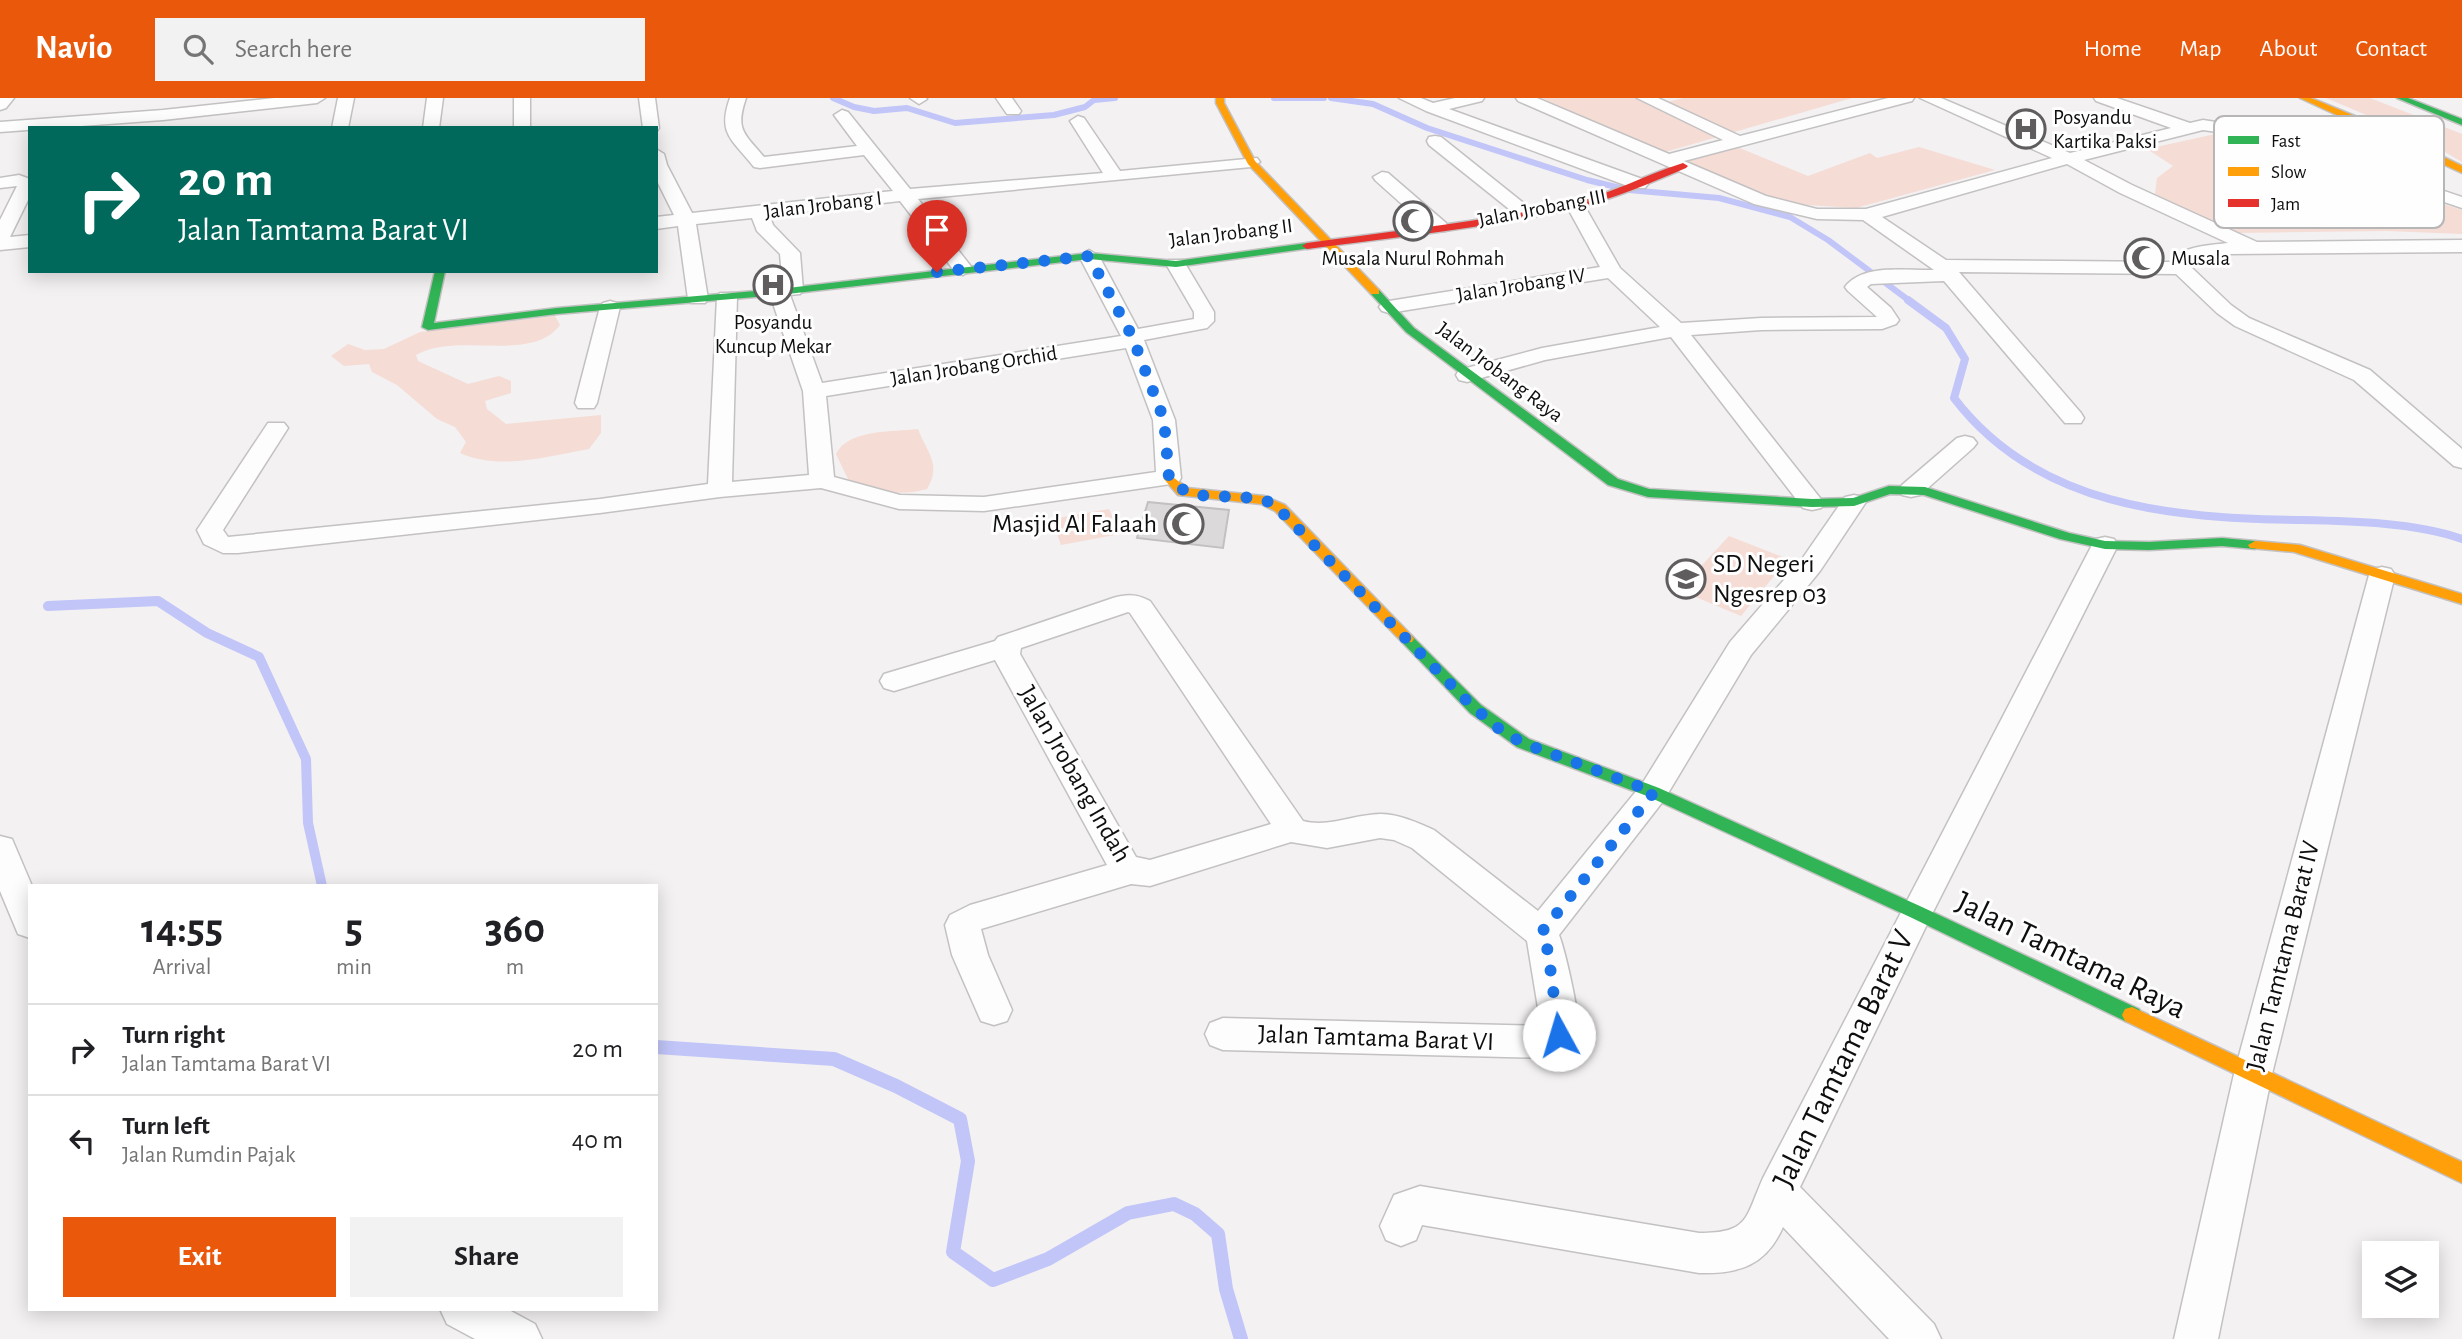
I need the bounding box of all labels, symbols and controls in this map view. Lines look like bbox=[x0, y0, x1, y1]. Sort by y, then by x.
search box bbox=[155, 18, 645, 81]
icon: search bbox=[179, 30, 217, 68]
text: Navio bbox=[35, 32, 113, 65]
text: Search here bbox=[235, 36, 352, 62]
text: Home bbox=[2084, 37, 2142, 61]
text: Map bbox=[2180, 37, 2222, 61]
text: About bbox=[2260, 37, 2317, 61]
text: Contact bbox=[2355, 37, 2427, 61]
place label: Posyandu Kartika Paksi bbox=[2053, 107, 2157, 152]
hospital icon: Posyandu Kartika Paksi bbox=[2005, 108, 2047, 150]
legend bbox=[2214, 116, 2444, 228]
text: Fast bbox=[2271, 132, 2301, 151]
icon: right bbox=[63, 154, 154, 245]
text: 20 m bbox=[178, 156, 274, 205]
text: Slow bbox=[2271, 163, 2307, 182]
street label: Jalan Jrobang III bbox=[1476, 185, 1608, 231]
street label: Jalan Jrobang I bbox=[763, 187, 883, 223]
text: Jam bbox=[2271, 195, 2300, 214]
pin bbox=[907, 200, 967, 272]
mosque icon: Musala Nurul Rohmah bbox=[1392, 200, 1434, 242]
icon: arrive bbox=[918, 211, 956, 249]
text: Jalan Tamtama Barat VI bbox=[178, 214, 469, 246]
street label: Jalan Jrobang II bbox=[1168, 215, 1294, 251]
mosque icon: Musala bbox=[2123, 237, 2165, 279]
place label: Musala Nurul Rohmah bbox=[1322, 248, 1504, 269]
place label: Musala bbox=[2171, 248, 2231, 269]
hospital icon: Posyandu Kuncup Mekar bbox=[752, 264, 794, 306]
street label: Jalan Jrobang IV bbox=[1455, 264, 1587, 306]
place label: Posyandu Kuncup Mekar bbox=[715, 312, 832, 357]
street label: Jalan Jrobang Raya bbox=[1433, 318, 1567, 426]
street label: Jalan Jrobang Orchid bbox=[889, 342, 1059, 390]
mosque icon: Masjid Al Falaah bbox=[1163, 503, 1205, 545]
place label: Masjid Al Falaah bbox=[992, 511, 1157, 537]
place label: SD Negeri Ngesrep 03 bbox=[1713, 551, 1827, 607]
school or university icon: SD Negeri Ngesrep 03 bbox=[1665, 558, 1707, 600]
street label: Jalan Jrobang Indah bbox=[1014, 681, 1136, 867]
street label: Jalan Tamtama Barat IV bbox=[2242, 838, 2324, 1074]
street label: Jalan Tamtama Raya bbox=[1951, 885, 2191, 1025]
text: 14:55 bbox=[141, 908, 223, 950]
text: 5 bbox=[345, 908, 363, 950]
text: 360 bbox=[485, 908, 545, 950]
street label: Jalan Tamtama Barat V bbox=[1767, 925, 1919, 1193]
text: Arrival bbox=[152, 956, 212, 979]
text: min bbox=[336, 956, 372, 979]
text: m bbox=[506, 956, 524, 979]
position arrow bbox=[1522, 998, 1596, 1072]
street label: Jalan Tamtama Barat VI bbox=[1257, 1021, 1495, 1055]
text: Turn right bbox=[122, 1022, 225, 1048]
icon: right bbox=[63, 1031, 101, 1069]
text: 20 m bbox=[572, 1036, 623, 1062]
text: Jalan Tamtama Barat VI bbox=[122, 1053, 331, 1076]
text: Turn left bbox=[122, 1113, 210, 1139]
icon: left bbox=[63, 1122, 101, 1160]
text: 40 m bbox=[572, 1127, 623, 1153]
text: Jalan Rumdin Pajak bbox=[122, 1144, 296, 1167]
button: Exit bbox=[63, 1217, 336, 1297]
button: Share bbox=[350, 1217, 623, 1297]
map controls bbox=[2362, 1241, 2439, 1318]
button: layers bbox=[2362, 1241, 2439, 1318]

